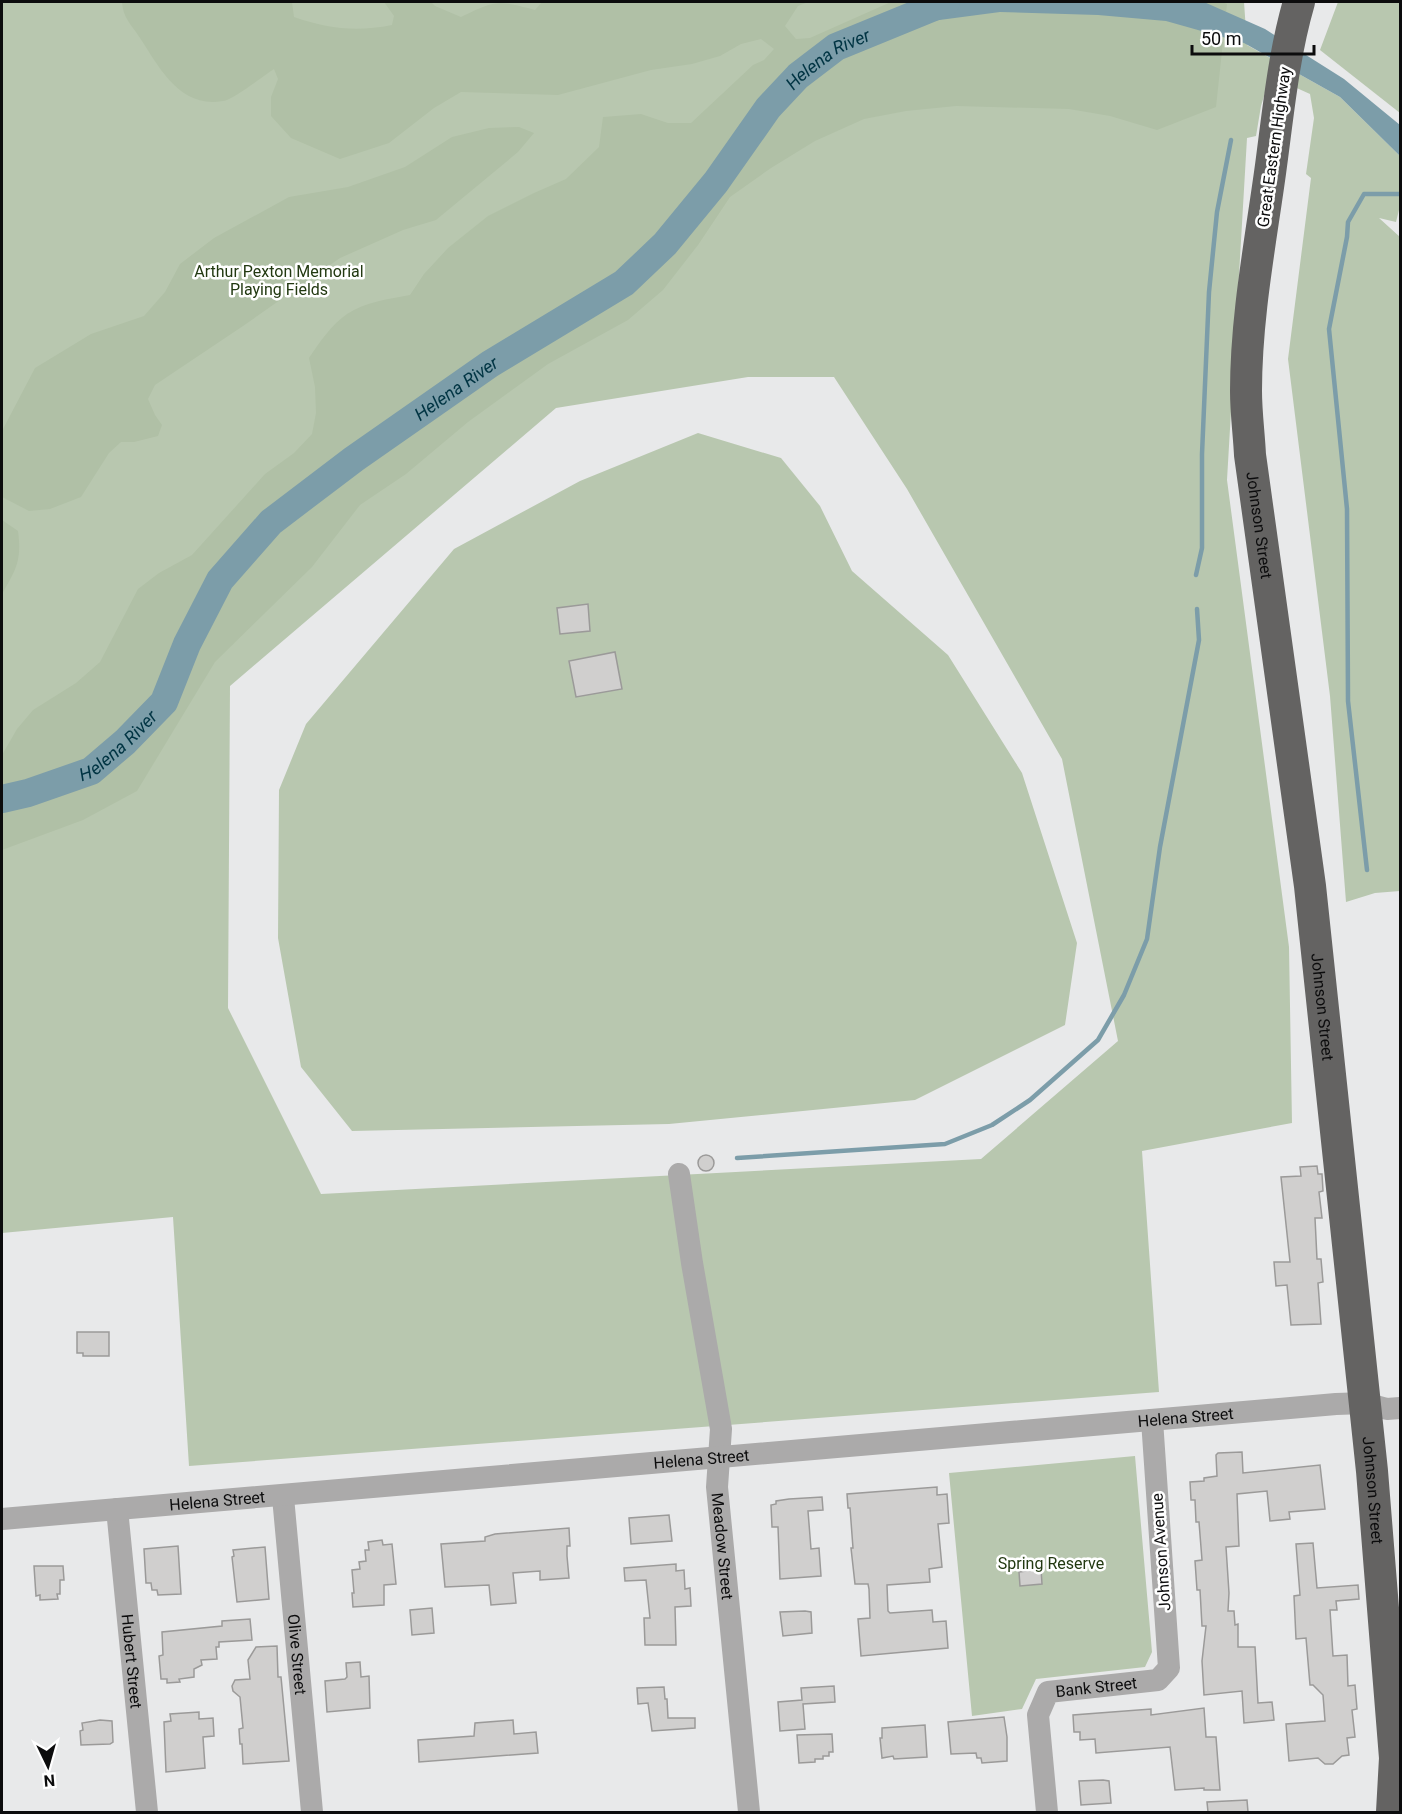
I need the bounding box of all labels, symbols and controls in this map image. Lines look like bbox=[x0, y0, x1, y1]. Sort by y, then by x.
scale bar bbox=[1192, 18, 1314, 56]
water label: Helena River bbox=[781, 23, 874, 94]
text: 50 m bbox=[1201, 28, 1241, 49]
street label: Great Eastern Highway bbox=[1253, 65, 1295, 228]
park label: Arthur Pexton Memorial Playing Fields bbox=[194, 262, 364, 299]
water label: Helena River bbox=[410, 351, 502, 424]
street label: Johnson Street bbox=[1243, 470, 1277, 580]
water label: Helena River bbox=[76, 705, 162, 785]
street label: Johnson Street bbox=[1308, 952, 1338, 1062]
street label: Helena Street bbox=[1137, 1403, 1234, 1431]
street label: Johnson Street bbox=[1359, 1435, 1387, 1545]
street label: Helena Street bbox=[653, 1445, 750, 1472]
street label: Helena Street bbox=[169, 1487, 266, 1514]
street label: Meadow Street bbox=[708, 1492, 738, 1601]
street label: Johnson Avenue bbox=[1147, 1492, 1175, 1612]
park label: Spring Reserve bbox=[998, 1554, 1104, 1573]
street label: Hubert Street bbox=[118, 1613, 146, 1709]
street label: Olive Street bbox=[284, 1613, 311, 1696]
street label: Bank Street bbox=[1055, 1673, 1138, 1701]
north arrow bbox=[18, 1736, 78, 1796]
text: N bbox=[43, 1770, 56, 1790]

